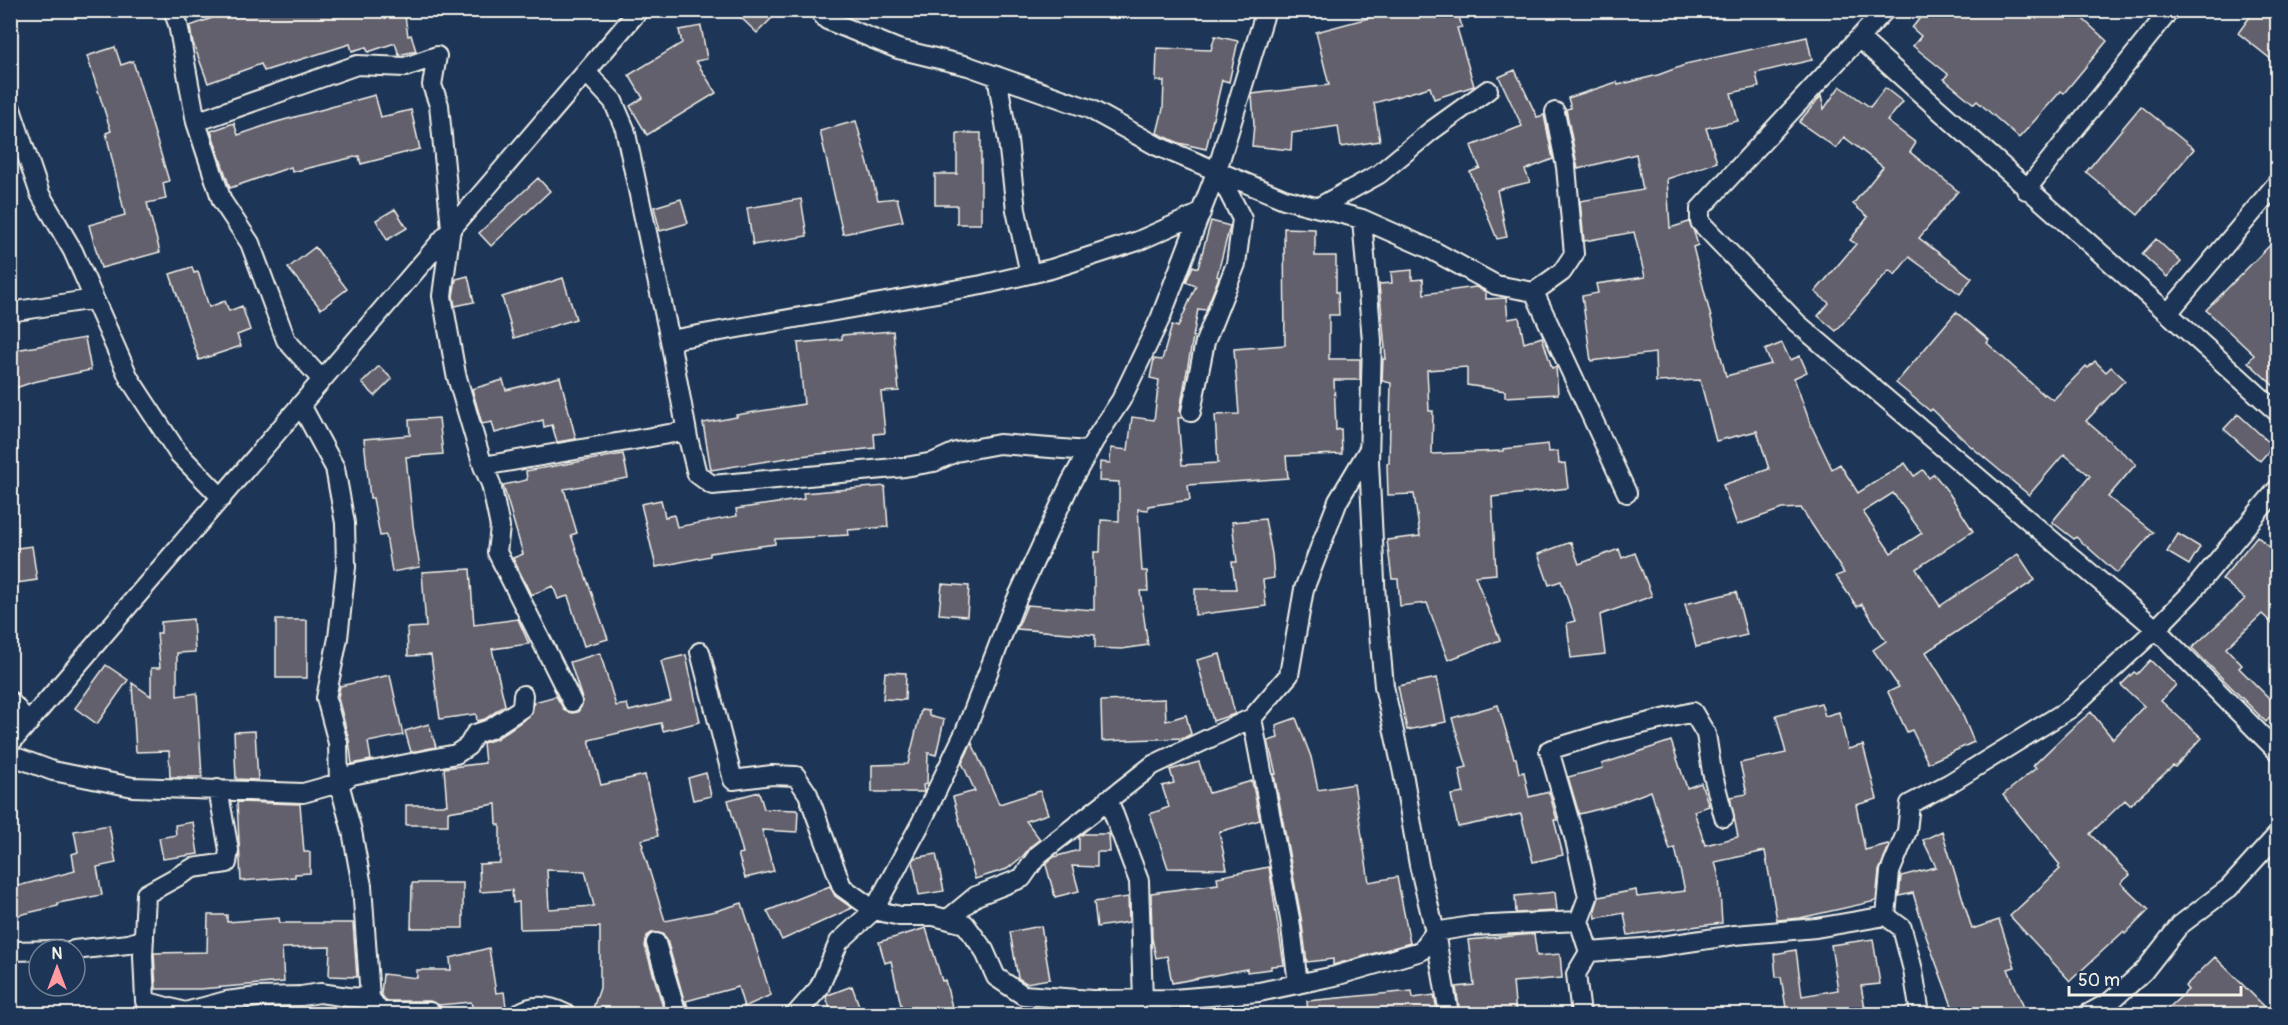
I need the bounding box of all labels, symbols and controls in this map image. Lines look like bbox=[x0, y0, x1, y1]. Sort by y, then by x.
north arrow bbox=[27, 938, 87, 998]
text: N bbox=[52, 944, 63, 964]
scale bar bbox=[2069, 959, 2242, 997]
text: 50 m bbox=[2078, 969, 2120, 992]

